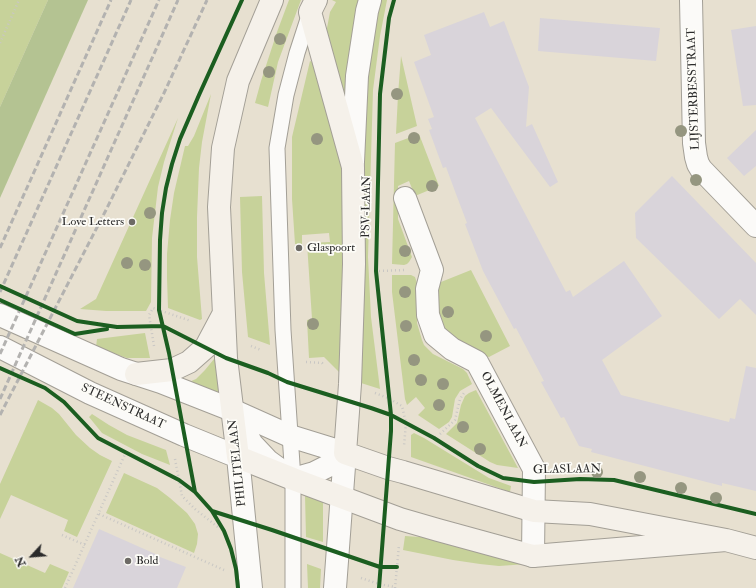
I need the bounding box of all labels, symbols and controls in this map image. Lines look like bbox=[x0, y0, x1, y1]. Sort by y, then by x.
street label: LIJSTERBESSTRAAT bbox=[685, 28, 703, 150]
street label: PSV-LAAN bbox=[359, 176, 375, 238]
place label: Love Letters bbox=[62, 215, 124, 229]
marker: Love Letters bbox=[127, 217, 137, 227]
place label: Glaspoort bbox=[307, 241, 355, 255]
marker: Glaspoort bbox=[294, 243, 304, 253]
street label: OLMENLAAN bbox=[477, 369, 529, 451]
street label: STEENSTRAAT bbox=[78, 381, 168, 433]
street label: PHILITELAAN bbox=[226, 419, 250, 507]
street label: GLASLAAN bbox=[533, 462, 601, 478]
north arrow bbox=[12, 536, 52, 576]
text: N bbox=[13, 554, 29, 569]
place label: Bold bbox=[136, 554, 159, 568]
marker: Bold bbox=[123, 556, 133, 566]

